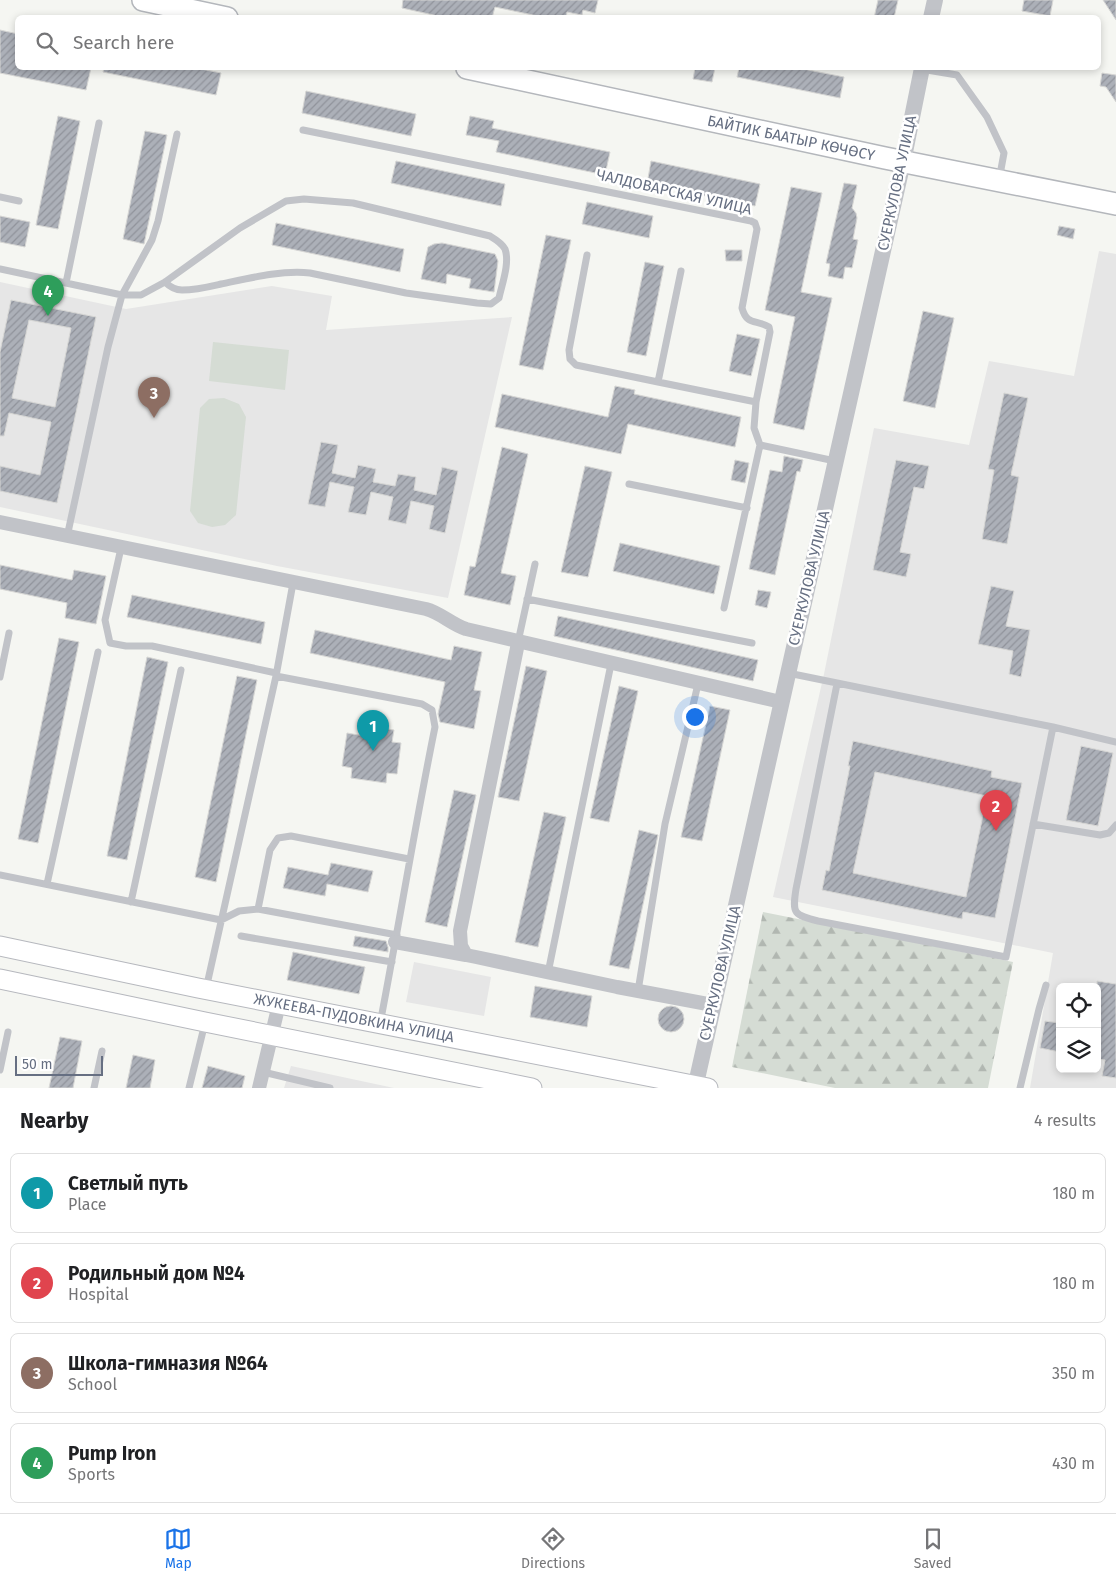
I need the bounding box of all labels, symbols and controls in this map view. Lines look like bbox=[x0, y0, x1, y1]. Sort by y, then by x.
search box bbox=[15, 15, 1101, 70]
icon: search bbox=[33, 29, 61, 57]
text: Search here bbox=[73, 31, 174, 54]
street label: БАЙТИК БААТЫР КӨЧӨСҮ bbox=[706, 111, 877, 165]
street label: СУЕРКУЛОВА УЛИЦА bbox=[874, 113, 920, 252]
street label: ЧАЛДОВАРСКАЯ УЛИЦА bbox=[595, 165, 754, 219]
pin: 4 bbox=[32, 275, 64, 316]
pin: 3 bbox=[138, 377, 170, 418]
street label: СУЕРКУЛОВА УЛИЦА bbox=[785, 508, 833, 647]
your location bbox=[682, 704, 708, 730]
pin: 1 bbox=[357, 710, 389, 751]
pin: 2 bbox=[980, 790, 1012, 831]
street label: СУЕРКУЛОВА УЛИЦА bbox=[696, 903, 744, 1042]
map controls bbox=[1056, 983, 1101, 1073]
button: locate bbox=[1056, 983, 1101, 1028]
street label: ЖУКЕЕВА-ПУДОВКИНА УЛИЦА bbox=[252, 990, 456, 1046]
button: layers bbox=[1056, 1028, 1101, 1073]
scale bar bbox=[15, 1053, 102, 1076]
text: 50 m bbox=[22, 1056, 53, 1073]
text: Nearby bbox=[20, 1108, 88, 1134]
text: 4 results bbox=[1034, 1111, 1096, 1130]
text: Светлый путь bbox=[68, 1172, 188, 1195]
text: 1 bbox=[33, 1184, 41, 1203]
text: 180 m bbox=[1052, 1184, 1095, 1203]
text: Place bbox=[68, 1195, 107, 1214]
text: Родильный дом №4 bbox=[68, 1262, 245, 1285]
text: 2 bbox=[33, 1274, 41, 1293]
text: 180 m bbox=[1052, 1274, 1095, 1293]
text: Hospital bbox=[68, 1285, 129, 1304]
text: Школа-гимназия №64 bbox=[68, 1352, 268, 1375]
text: 3 bbox=[33, 1364, 41, 1383]
text: 350 m bbox=[1052, 1364, 1095, 1383]
text: School bbox=[68, 1375, 117, 1394]
text: Pump Iron bbox=[68, 1442, 156, 1465]
text: 4 bbox=[32, 1454, 42, 1473]
text: 430 m bbox=[1052, 1454, 1095, 1473]
text: Sports bbox=[68, 1465, 115, 1484]
tab: Map bbox=[164, 1525, 192, 1572]
tab: Directions bbox=[521, 1525, 585, 1572]
tab: Saved bbox=[914, 1525, 952, 1572]

